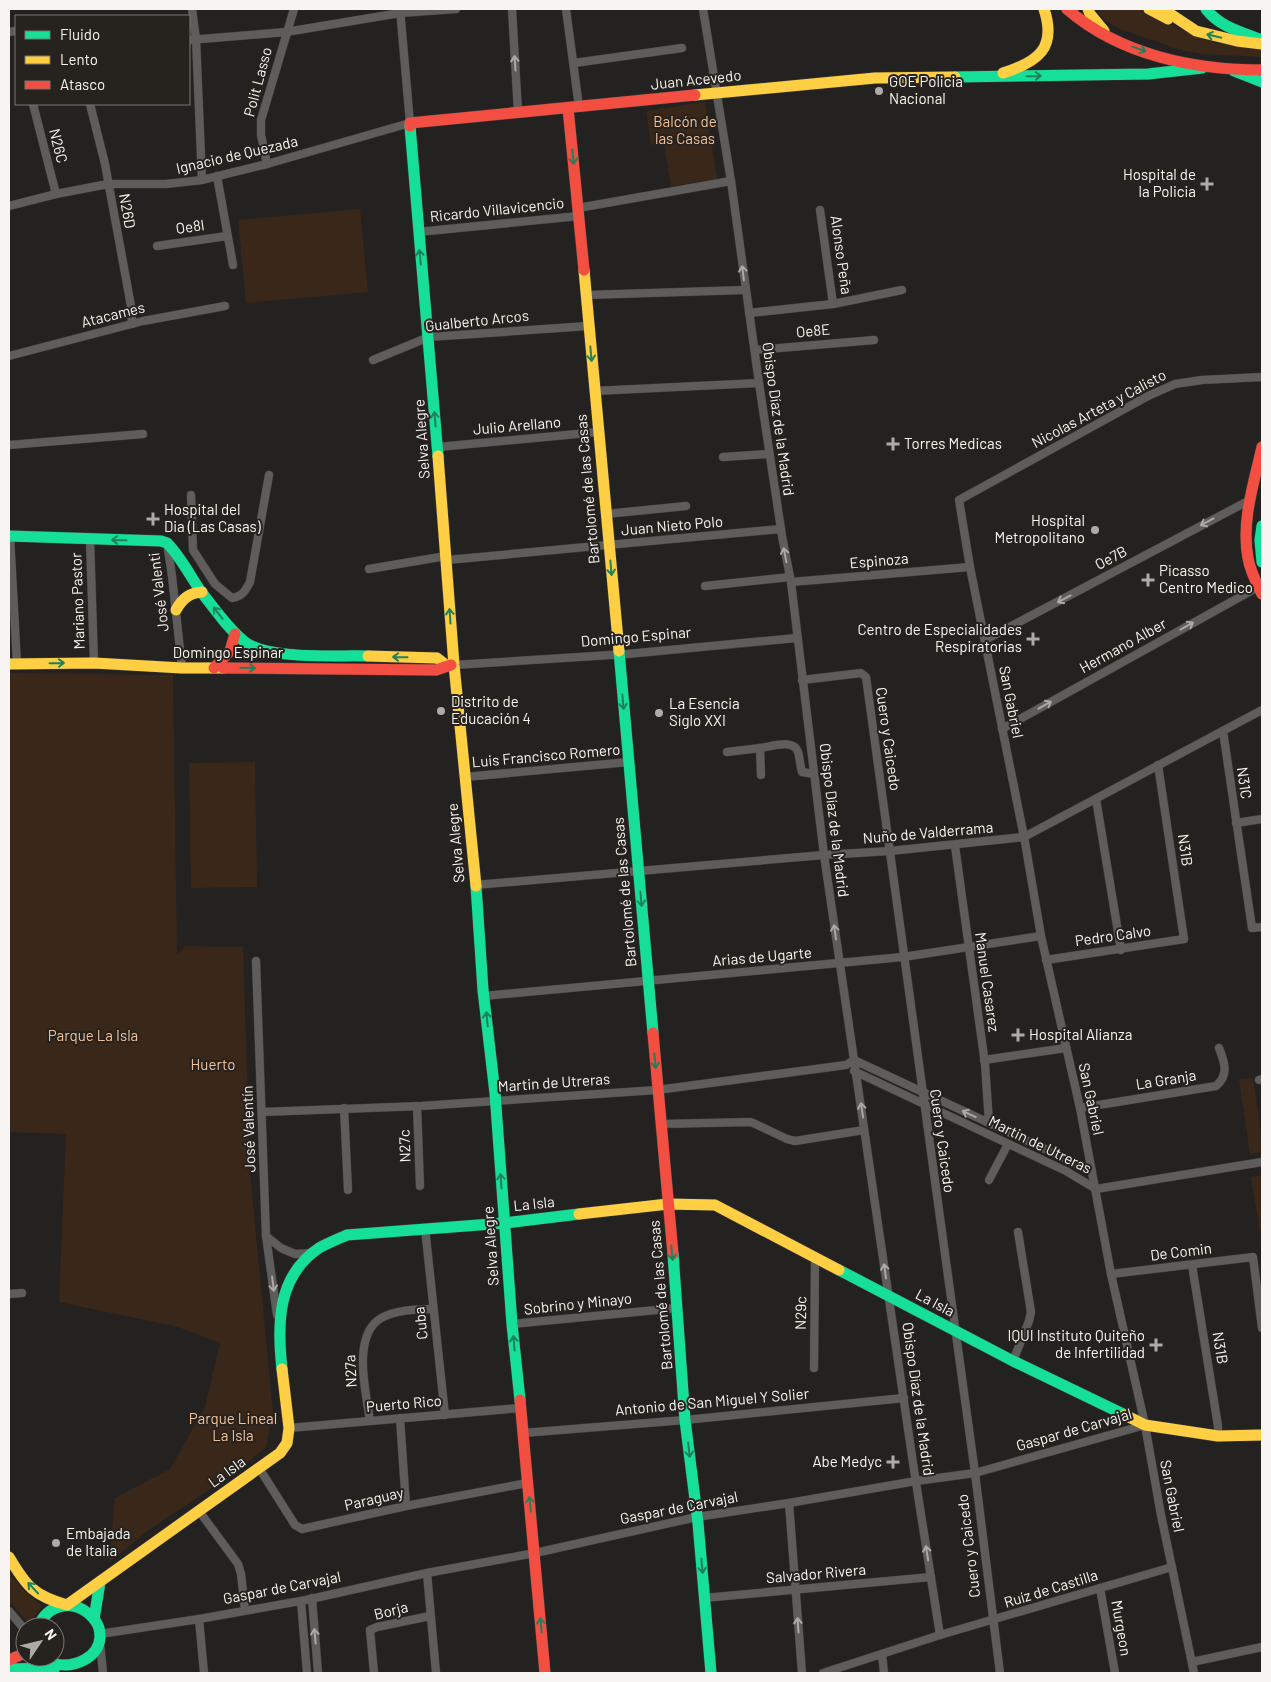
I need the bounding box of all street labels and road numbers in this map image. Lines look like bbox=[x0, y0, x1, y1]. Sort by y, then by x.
street label: Polit Lasso bbox=[239, 45, 275, 118]
street label: Juan Acevedo bbox=[650, 65, 742, 93]
street label: N26C bbox=[46, 127, 72, 165]
street label: Ignacio de Quezada bbox=[174, 131, 299, 177]
street label: N26D bbox=[116, 192, 140, 230]
street label: Ricardo Villavicencio bbox=[429, 193, 565, 225]
street label: Alonso Peña bbox=[828, 214, 856, 296]
street label: Oe8l bbox=[174, 215, 205, 237]
street label: Atacames bbox=[79, 297, 146, 331]
street label: Gualberto Arcos bbox=[424, 306, 530, 334]
street label: Oe8E bbox=[795, 320, 831, 340]
street label: Obispo Díaz de la Madrid bbox=[759, 341, 799, 497]
street label: Nicolas Arteta y Calisto bbox=[1028, 365, 1169, 451]
street label: Selva Alegre bbox=[409, 399, 433, 479]
street label: Julio Arellano bbox=[472, 412, 562, 438]
street label: Bartolomé de las Casas bbox=[571, 413, 603, 565]
street label: Juan Nieto Polo bbox=[620, 512, 724, 538]
street label: Oe7B bbox=[1091, 541, 1130, 573]
street label: Espinoza bbox=[849, 548, 909, 572]
street label: Mariano Pastor bbox=[66, 552, 88, 650]
street label: José Valenti bbox=[144, 552, 172, 633]
street label: Hermano Alber bbox=[1076, 614, 1170, 676]
street label: Domingo Espinar bbox=[580, 622, 692, 650]
street label: Domingo Espinar bbox=[173, 643, 284, 661]
street label: San Gabriel bbox=[996, 664, 1028, 739]
street label: Cuero y Caicedo bbox=[873, 686, 905, 792]
street label: Luis Francisco Romero bbox=[471, 740, 621, 770]
street label: Obispo Díaz de la Madrid bbox=[817, 742, 853, 898]
street label: N31C bbox=[1234, 766, 1256, 800]
street label: Selva Alegre bbox=[443, 803, 467, 884]
street label: Bartolomé de las Casas bbox=[608, 816, 640, 968]
street label: Nuño de Valderrama bbox=[862, 817, 994, 847]
street label: N31B bbox=[1175, 833, 1197, 867]
street label: Pedro Calvo bbox=[1074, 921, 1152, 949]
street label: Manuel Casarez bbox=[972, 931, 1004, 1033]
street label: Arias de Ugarte bbox=[711, 943, 812, 969]
street label: San Gabriel bbox=[1076, 1061, 1108, 1136]
street label: La Granja bbox=[1134, 1065, 1197, 1093]
street label: Martin de Utreras bbox=[497, 1069, 611, 1095]
street label: José Valentín bbox=[237, 1085, 259, 1173]
street label: Cuero y Caicedo bbox=[927, 1088, 959, 1194]
street label: Martin de Utreras bbox=[986, 1111, 1095, 1177]
street label: N27c bbox=[394, 1129, 414, 1163]
street label: La Isla bbox=[512, 1192, 555, 1214]
street label: Selva Alegre bbox=[478, 1206, 502, 1286]
street label: Bartolomé de las Casas bbox=[644, 1219, 676, 1371]
street label: De Comin bbox=[1149, 1238, 1213, 1264]
street label: La Isla bbox=[913, 1284, 958, 1320]
street label: Sobrino y Minayo bbox=[523, 1288, 633, 1318]
street label: N29c bbox=[791, 1296, 809, 1330]
street label: Cuba bbox=[409, 1306, 431, 1340]
street label: Obispo Díaz de la Madrid bbox=[899, 1321, 939, 1477]
street label: N31B bbox=[1210, 1330, 1232, 1365]
street label: N27a bbox=[340, 1354, 360, 1388]
street label: Antonio de San Miguel Y Solier bbox=[614, 1384, 810, 1418]
street label: Puerto Rico bbox=[365, 1391, 443, 1415]
street label: Gaspar de Carvajal bbox=[1014, 1404, 1134, 1454]
street label: La Isla bbox=[204, 1452, 248, 1491]
street label: San Gabriel bbox=[1157, 1458, 1189, 1533]
street label: Paraguay bbox=[342, 1482, 405, 1514]
street label: Gaspar de Carvajal bbox=[618, 1487, 739, 1527]
street label: Cuero y Caicedo bbox=[953, 1493, 983, 1599]
street label: Salvador Rivera bbox=[765, 1560, 867, 1586]
street label: Ruíz de Castilla bbox=[1002, 1565, 1100, 1611]
street label: Gaspar de Carvajal bbox=[221, 1567, 342, 1607]
street label: Borja bbox=[372, 1597, 410, 1623]
street label: Murgeon bbox=[1108, 1599, 1136, 1657]

